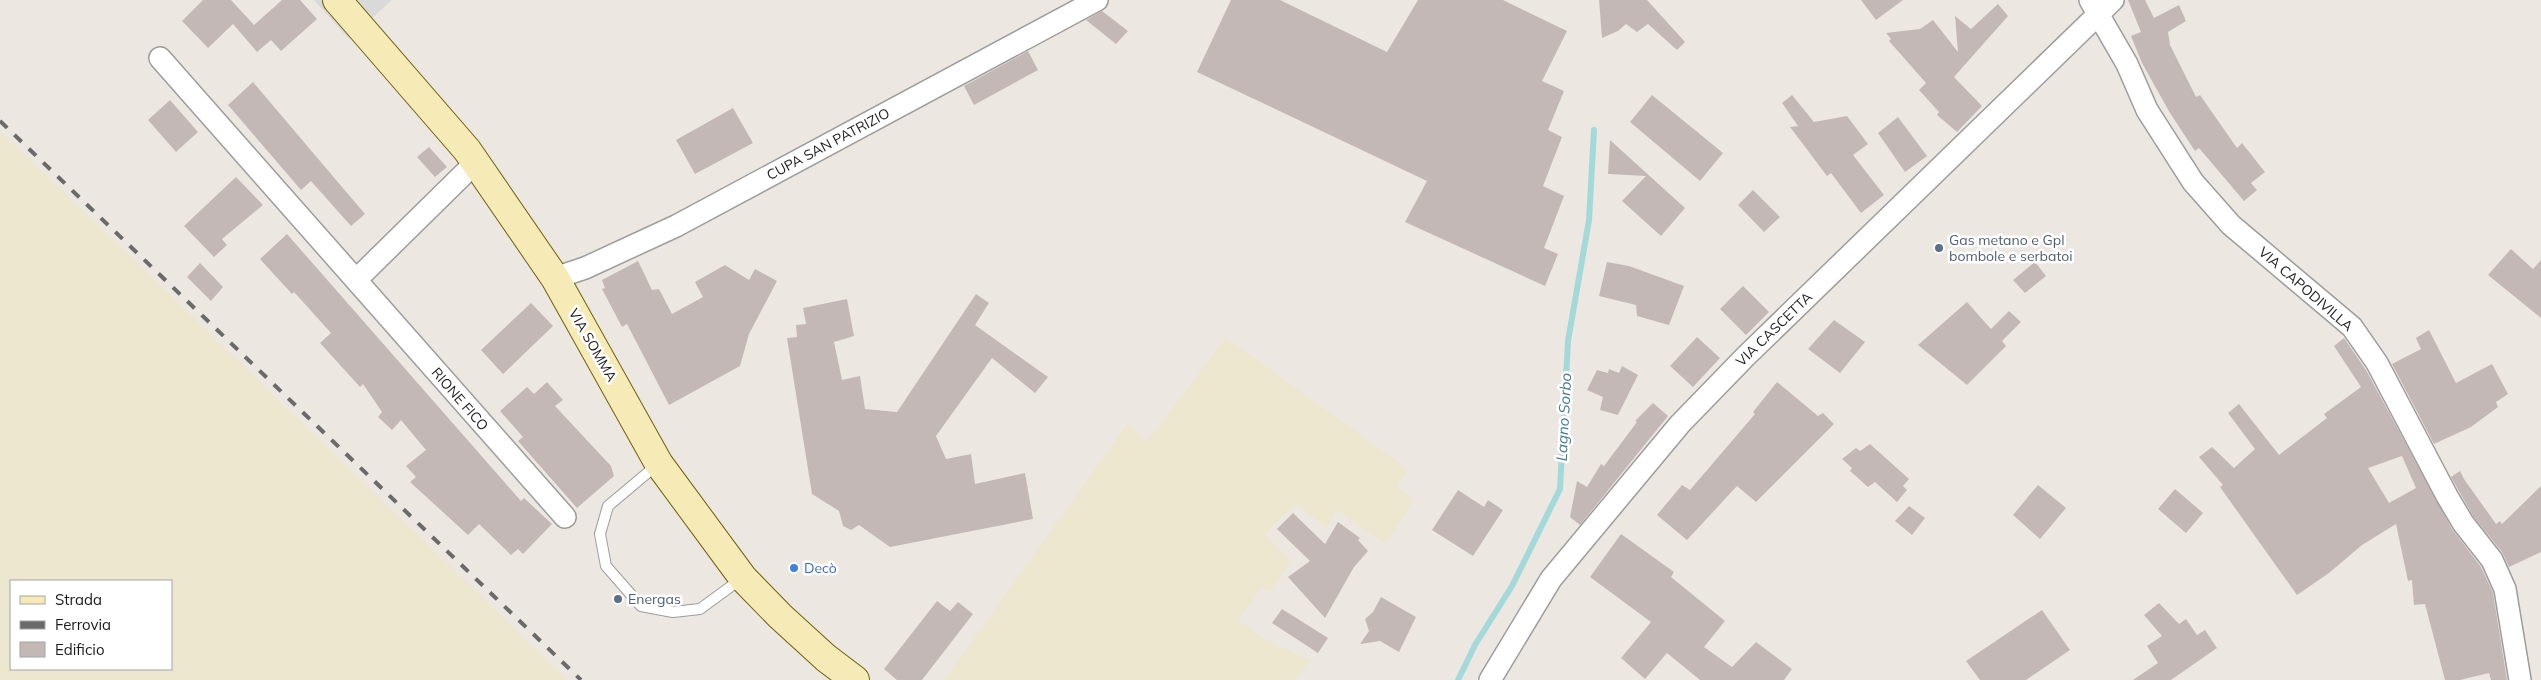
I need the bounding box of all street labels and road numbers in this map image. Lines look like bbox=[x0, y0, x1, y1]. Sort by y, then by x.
street label: CUPA SAN PATRIZIO bbox=[763, 104, 893, 184]
street label: VIA CAPODIVILLA bbox=[2255, 243, 2358, 335]
street label: VIA CASCETTA bbox=[1732, 287, 1817, 370]
street label: VIA SOMMA bbox=[565, 305, 621, 385]
street label: RIONE FICO bbox=[428, 364, 492, 434]

